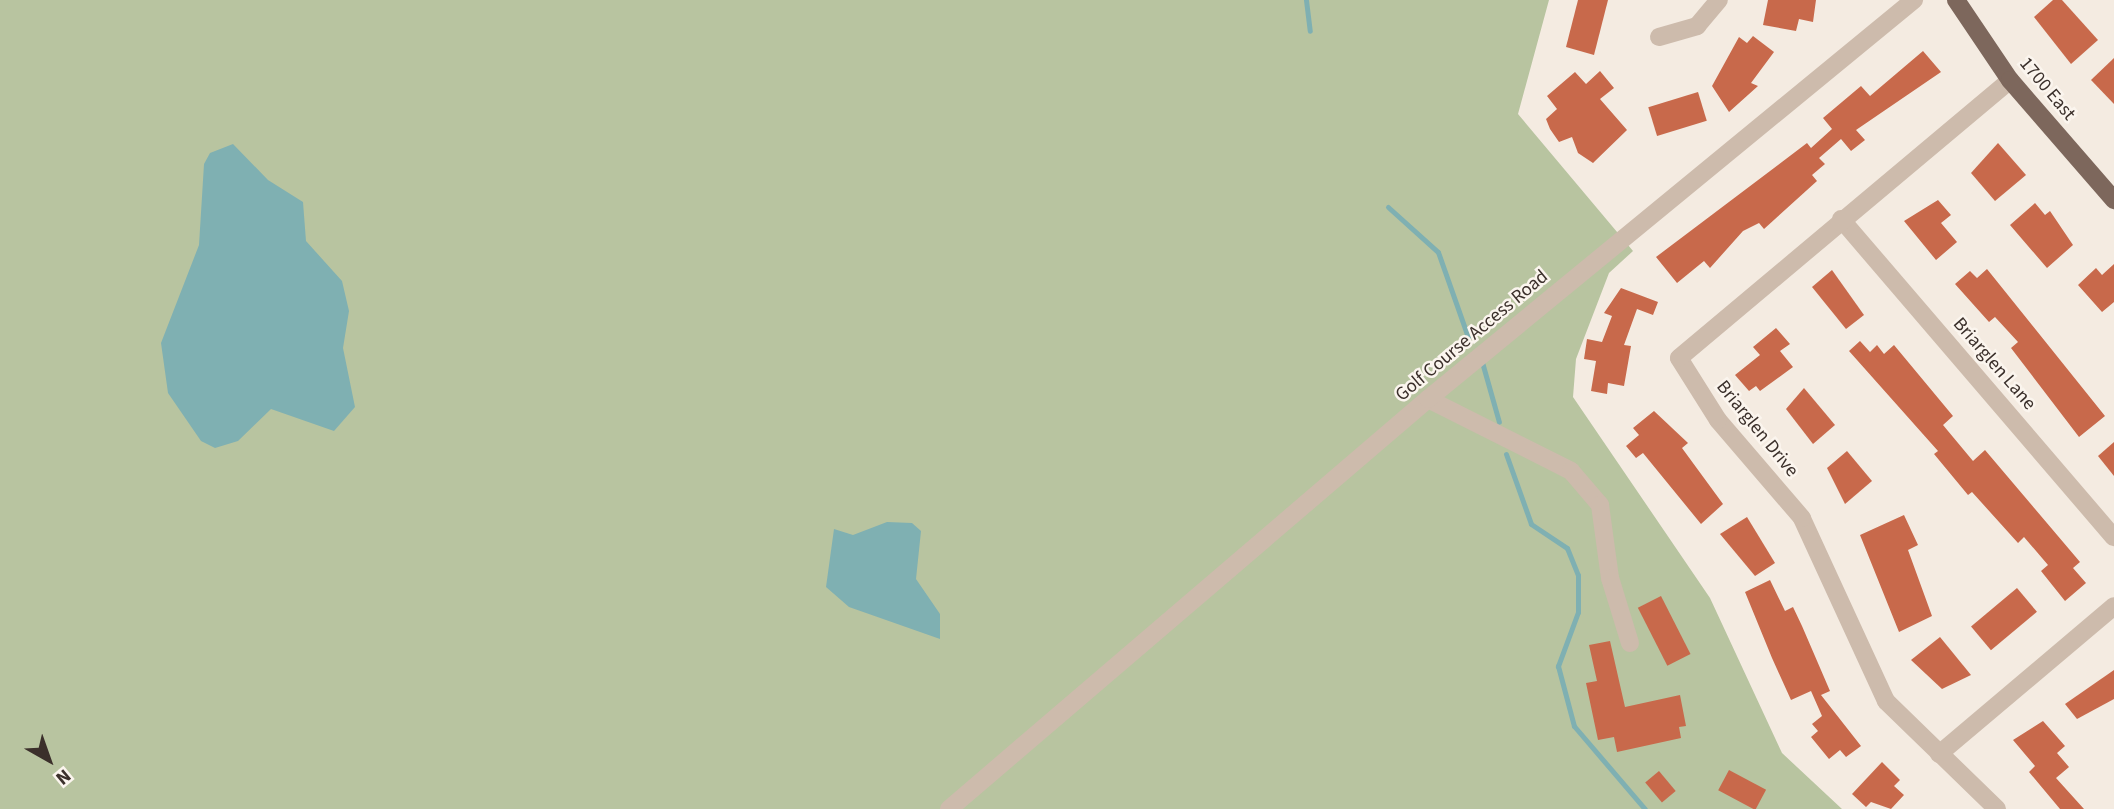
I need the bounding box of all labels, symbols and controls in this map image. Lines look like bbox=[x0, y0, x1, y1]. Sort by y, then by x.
street label: 1700 East bbox=[2014, 53, 2080, 125]
street label: Golf Course Access Road bbox=[1391, 266, 1553, 406]
street label: Briarglen Lane bbox=[1948, 313, 2040, 415]
street label: Briarglen Drive bbox=[1711, 376, 1803, 482]
north arrow bbox=[14, 725, 84, 795]
text: N bbox=[49, 762, 76, 791]

